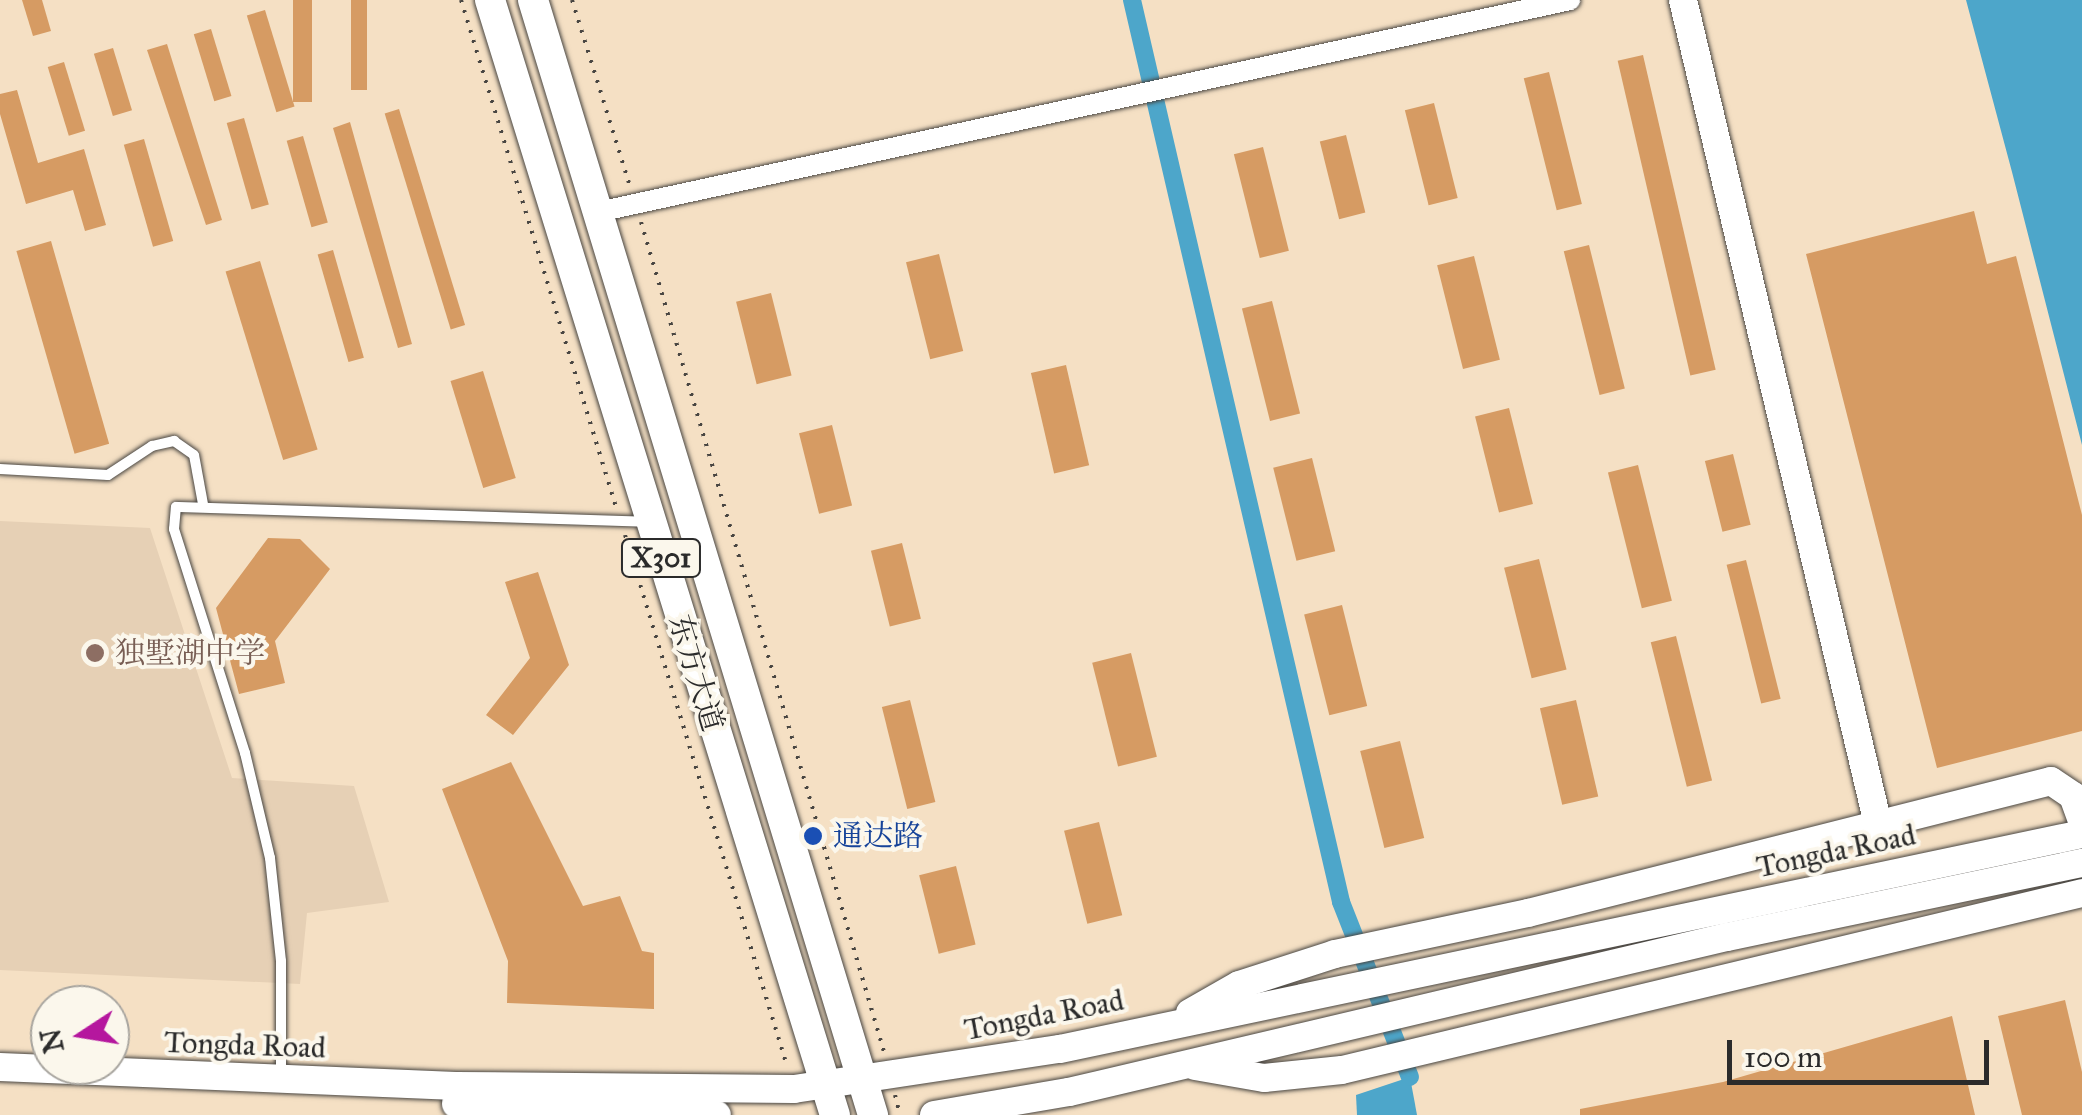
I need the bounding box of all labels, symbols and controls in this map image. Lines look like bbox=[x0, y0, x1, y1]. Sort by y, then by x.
road number: X301 bbox=[618, 535, 704, 581]
street label: 东方大道 bbox=[661, 610, 731, 736]
place label: 独墅湖中学 bbox=[115, 635, 265, 671]
marker: 独墅湖中学 bbox=[84, 642, 106, 664]
street label: Tongda Road bbox=[1753, 817, 1919, 885]
place label: 通达路 bbox=[833, 818, 923, 854]
marker: 通达路 bbox=[802, 825, 824, 847]
street label: Tongda Road bbox=[961, 982, 1127, 1048]
north arrow bbox=[30, 985, 130, 1085]
scale bar bbox=[1732, 1020, 1994, 1082]
street label: Tongda Road bbox=[164, 1024, 326, 1066]
text: N bbox=[33, 1026, 72, 1056]
text: 100 m bbox=[1744, 1039, 1822, 1075]

